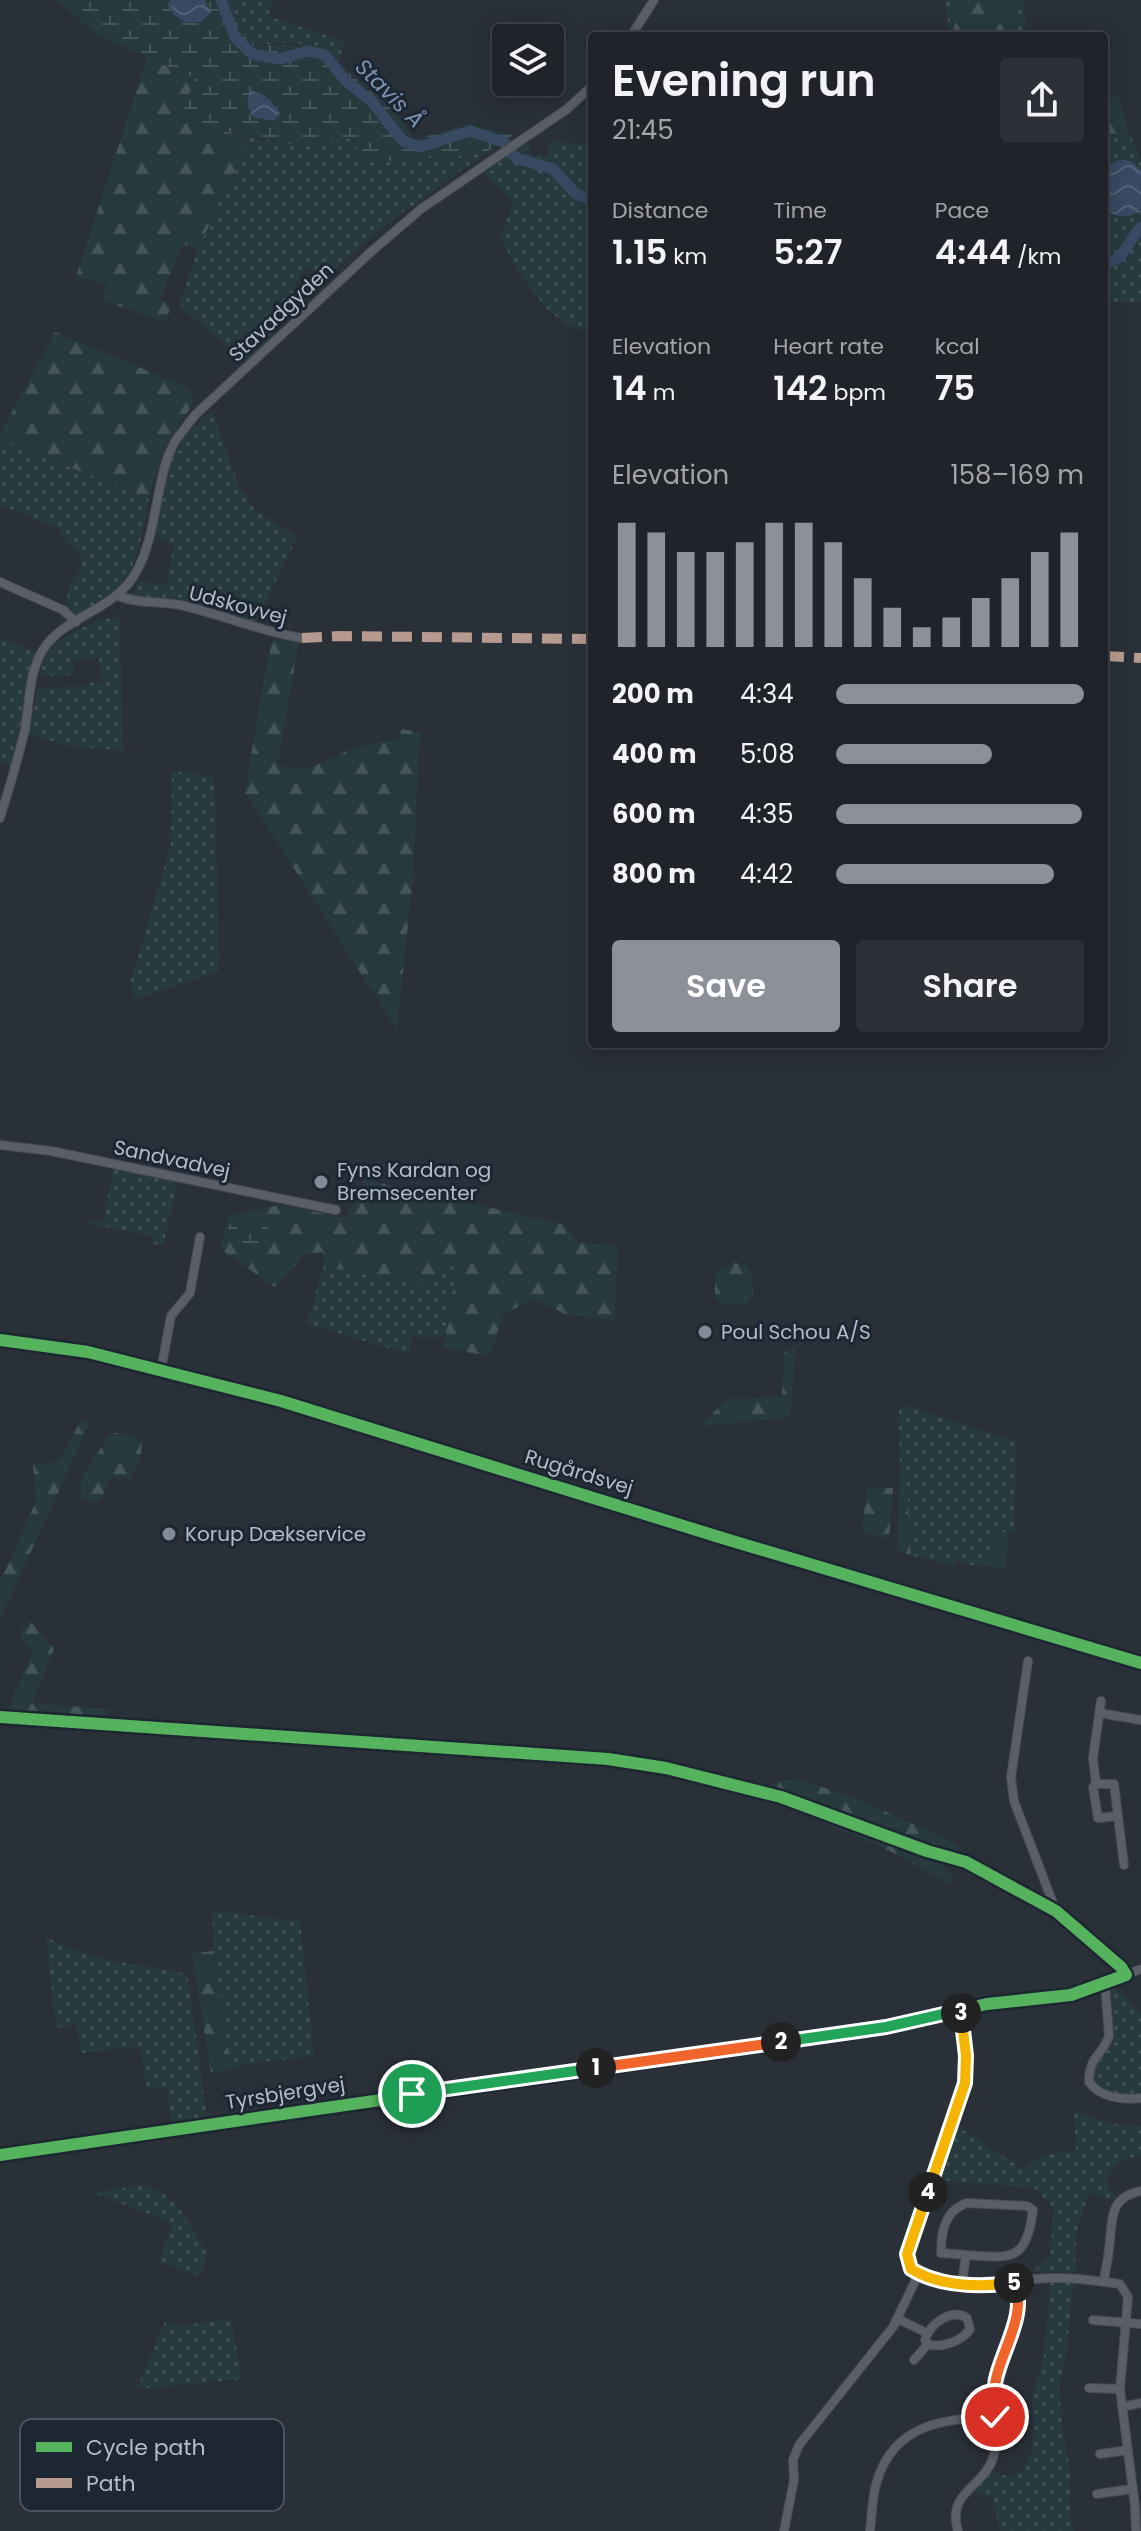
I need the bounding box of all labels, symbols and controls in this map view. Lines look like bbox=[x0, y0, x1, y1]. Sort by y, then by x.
map controls bbox=[492, 24, 564, 96]
button: layers bbox=[492, 24, 564, 96]
text: Evening run bbox=[612, 50, 876, 111]
water label: Stavis Å bbox=[348, 52, 431, 135]
button: share bbox=[1000, 58, 1084, 142]
text: 21:45 bbox=[612, 112, 674, 148]
text: Distance bbox=[612, 195, 708, 226]
text: Time bbox=[773, 195, 827, 226]
text: Pace bbox=[935, 195, 989, 226]
text: 1.15 bbox=[612, 228, 667, 276]
text: 5:27 bbox=[773, 228, 842, 276]
text: 4:44 bbox=[935, 228, 1011, 276]
text: km bbox=[667, 241, 707, 272]
text: /km bbox=[1011, 241, 1061, 272]
street label: Stavadgyden bbox=[222, 256, 340, 368]
text: Elevation bbox=[612, 331, 711, 362]
text: Heart rate bbox=[773, 331, 884, 362]
text: kcal bbox=[935, 331, 980, 362]
text: 14 bbox=[612, 364, 647, 412]
text: 142 bbox=[773, 364, 828, 412]
text: 75 bbox=[935, 364, 975, 412]
text: m bbox=[647, 377, 675, 408]
text: bpm bbox=[828, 377, 886, 408]
text: Elevation bbox=[612, 457, 729, 493]
text: 158–169 m bbox=[950, 457, 1084, 493]
street label: Udskovvej bbox=[186, 578, 290, 632]
text: 200 m bbox=[612, 676, 694, 712]
text: 4:34 bbox=[740, 676, 794, 712]
text: 400 m bbox=[612, 736, 697, 772]
text: 5:08 bbox=[740, 736, 795, 772]
text: 600 m bbox=[612, 796, 696, 832]
text: 4:35 bbox=[740, 796, 794, 832]
text: 800 m bbox=[612, 856, 696, 892]
text: 4:42 bbox=[740, 856, 793, 892]
button: Save bbox=[612, 940, 840, 1032]
button: Share bbox=[856, 940, 1084, 1032]
street label: Sandvadvej bbox=[111, 1133, 233, 1185]
place label: Fyns Kardan og Bremsecenter bbox=[337, 1156, 491, 1207]
marker: Fyns Kardan og Bremsecenter bbox=[312, 1173, 330, 1191]
place label: Poul Schou A/S bbox=[721, 1318, 871, 1346]
marker: Poul Schou A/S bbox=[696, 1323, 714, 1341]
street label: Rugårdsvej bbox=[521, 1442, 637, 1502]
place label: Korup Dækservice bbox=[185, 1520, 366, 1548]
marker: Korup Dækservice bbox=[160, 1525, 178, 1543]
pin: 3 bbox=[941, 1993, 981, 2033]
text: 3 bbox=[954, 1997, 968, 2028]
pin: 2 bbox=[761, 2022, 801, 2062]
text: 2 bbox=[775, 2026, 787, 2057]
pin: 1 bbox=[576, 2048, 616, 2088]
text: 1 bbox=[592, 2052, 600, 2083]
pin bbox=[378, 2060, 446, 2128]
street label: Tyrsbjergvej bbox=[223, 2070, 347, 2116]
icon: arrive bbox=[390, 2072, 434, 2116]
pin: 4 bbox=[908, 2172, 948, 2212]
text: 4 bbox=[921, 2176, 935, 2207]
pin: 5 bbox=[994, 2263, 1034, 2303]
text: 5 bbox=[1007, 2267, 1021, 2298]
pin bbox=[961, 2383, 1029, 2451]
icon: check bbox=[973, 2395, 1017, 2439]
legend bbox=[20, 2419, 284, 2511]
text: Cycle path bbox=[86, 2432, 205, 2463]
text: Path bbox=[86, 2468, 136, 2499]

